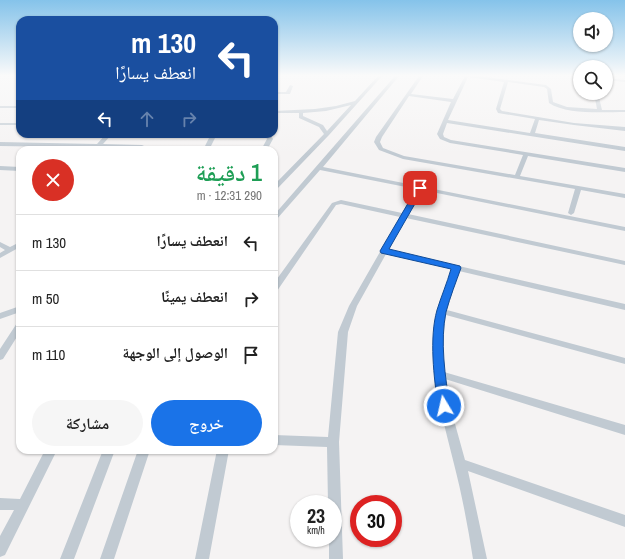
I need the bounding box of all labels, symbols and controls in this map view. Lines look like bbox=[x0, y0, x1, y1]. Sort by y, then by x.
map controls bbox=[573, 12, 613, 100]
button: sound bbox=[573, 12, 613, 52]
text: 130 m bbox=[131, 24, 196, 62]
icon: left bbox=[210, 32, 262, 84]
text: انعطف يسارًا bbox=[115, 60, 196, 85]
button: search bbox=[573, 60, 613, 100]
icon: left bbox=[94, 108, 116, 130]
icon: ahead bbox=[136, 108, 158, 130]
icon: right bbox=[178, 108, 200, 130]
text: 1 دقيقة bbox=[196, 156, 262, 188]
button: close bbox=[32, 159, 74, 201]
pin bbox=[403, 171, 437, 205]
icon: arrive bbox=[409, 177, 431, 199]
text: 290 m · 12:31 bbox=[197, 187, 262, 204]
text: انعطف يسارًا bbox=[157, 230, 228, 251]
text: 130 m bbox=[32, 232, 66, 253]
icon: left bbox=[240, 232, 262, 254]
text: انعطف يمينًا bbox=[161, 286, 228, 307]
text: 50 m bbox=[32, 288, 59, 309]
icon: right bbox=[240, 288, 262, 310]
text: الوصول إلى الوجهة bbox=[123, 342, 228, 363]
text: 110 m bbox=[32, 344, 65, 365]
icon: arrive bbox=[240, 344, 262, 366]
position arrow bbox=[423, 385, 465, 427]
button: مشاركة bbox=[32, 400, 143, 446]
button: خروج bbox=[151, 400, 262, 446]
speed limit sign: 30 bbox=[350, 495, 402, 547]
text: 23 bbox=[307, 502, 325, 529]
text: km/h bbox=[307, 524, 325, 537]

